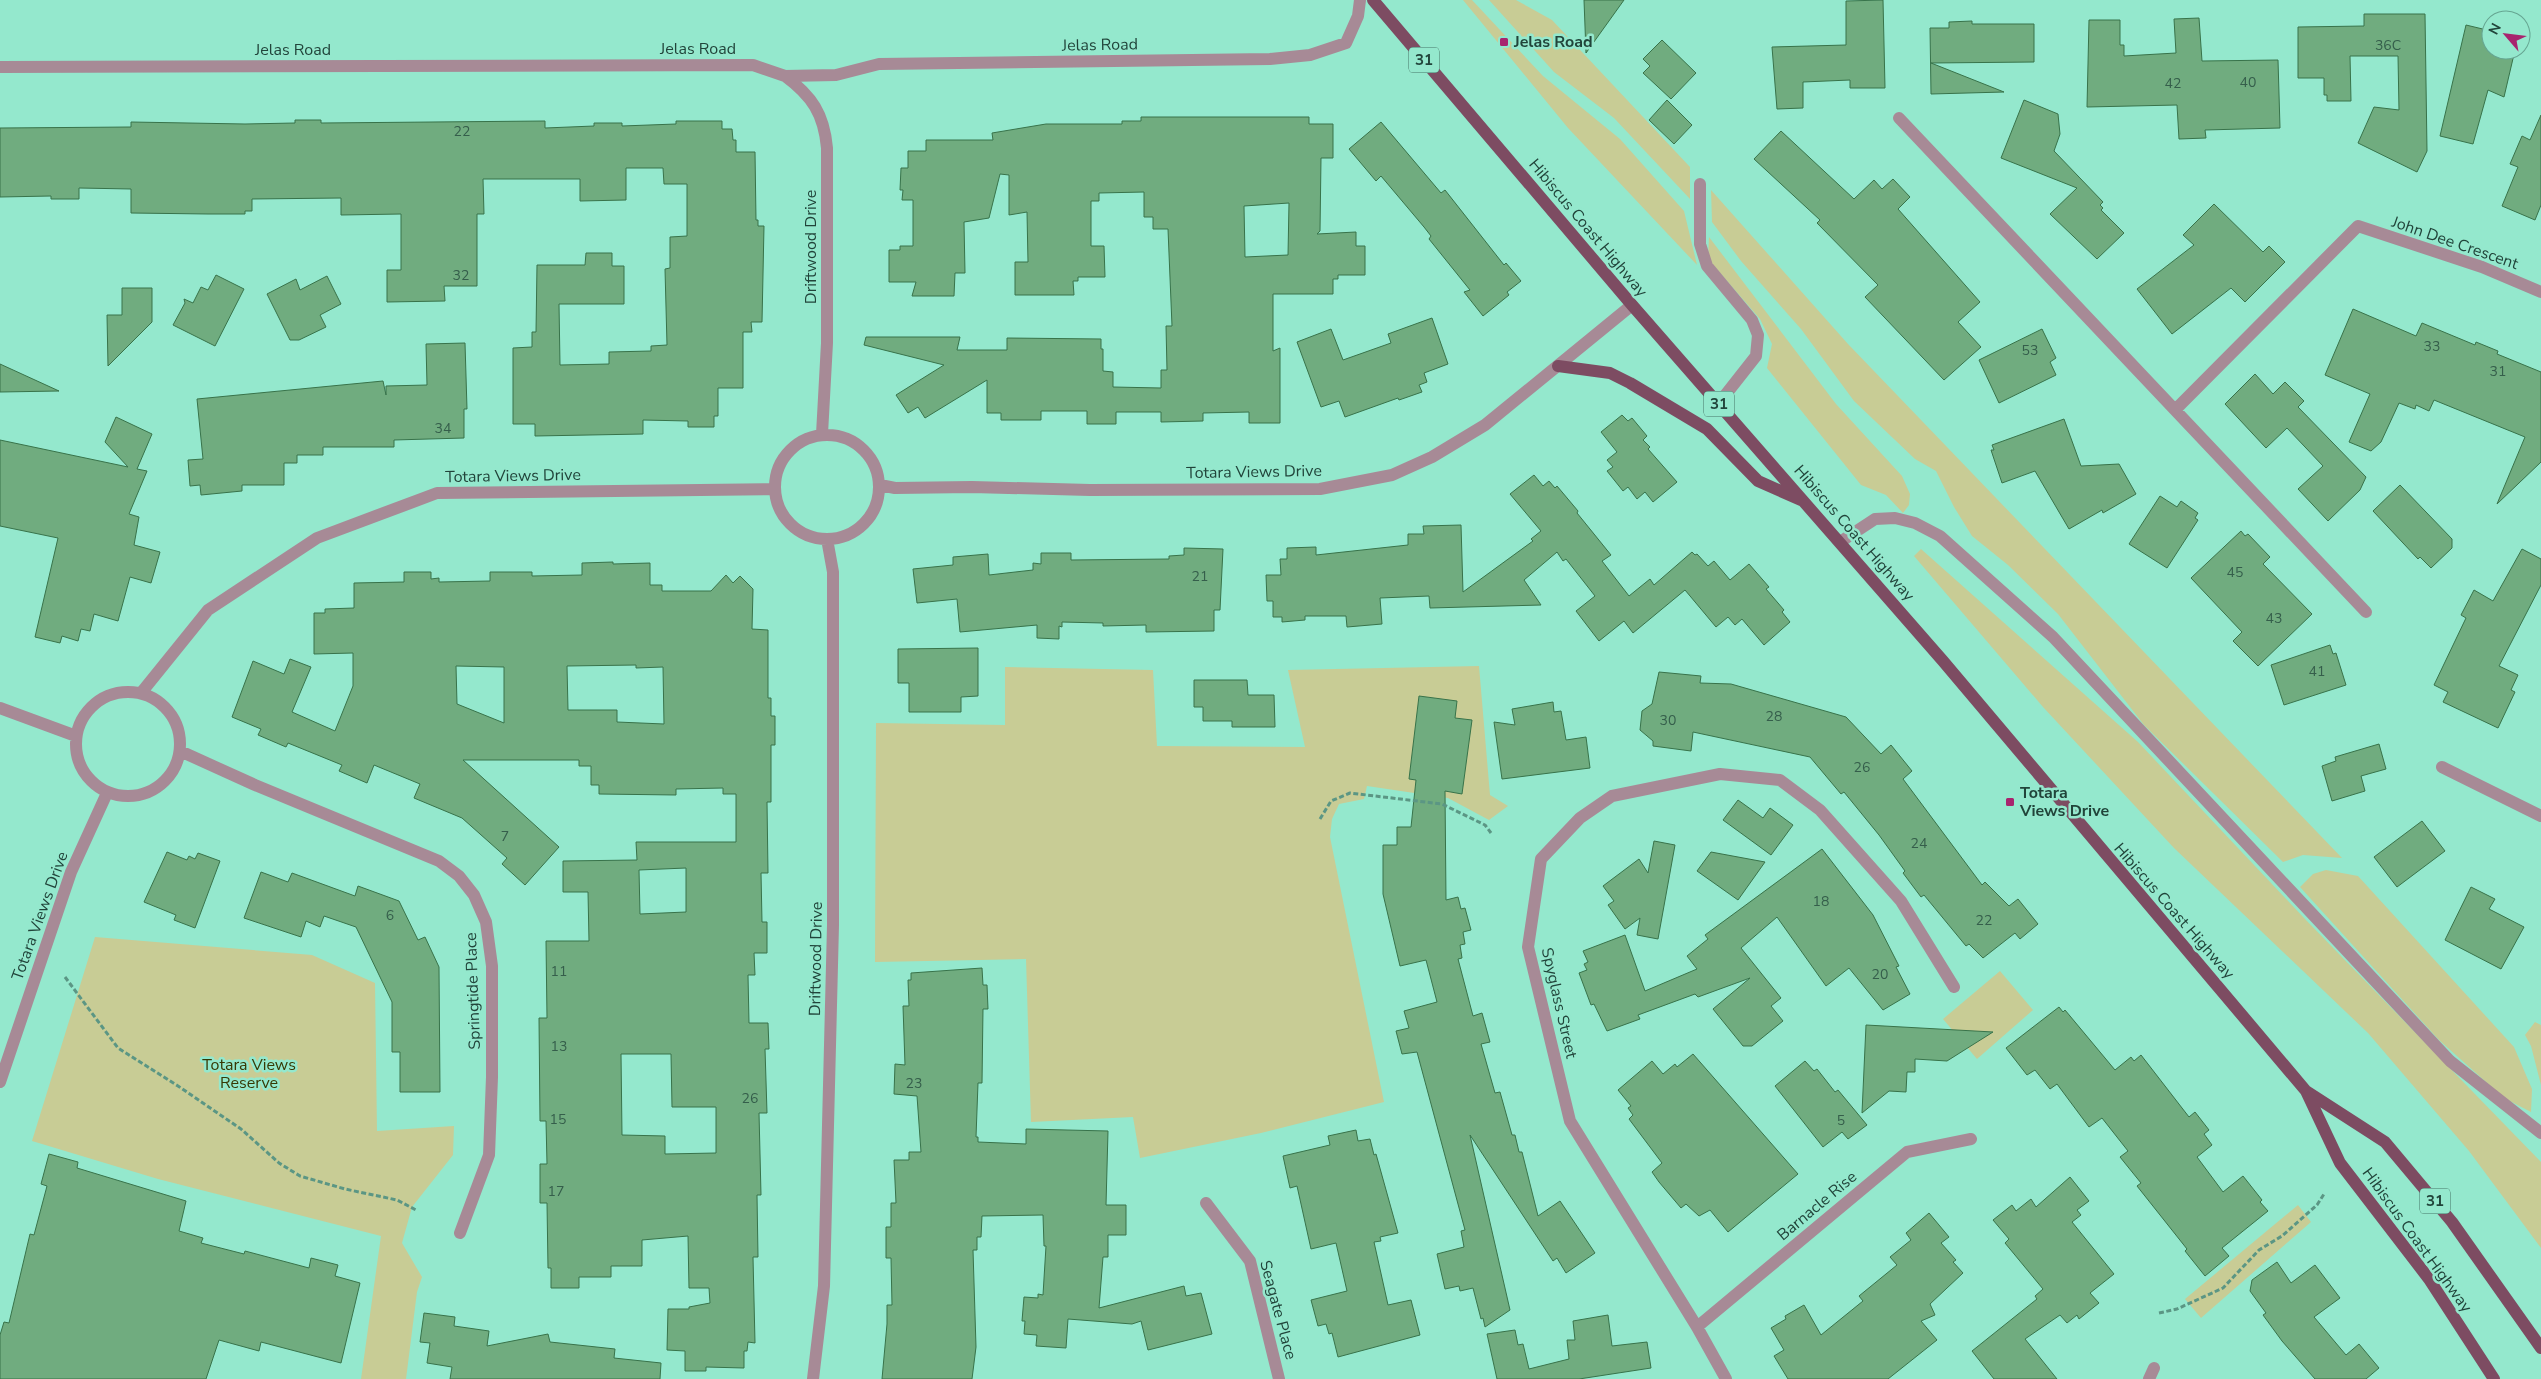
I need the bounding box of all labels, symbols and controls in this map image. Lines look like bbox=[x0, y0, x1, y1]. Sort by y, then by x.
north arrow bbox=[2481, 10, 2531, 60]
text: N bbox=[2484, 20, 2506, 38]
place label: Jelas Road bbox=[1513, 31, 1593, 53]
street label: Jelas Road bbox=[1061, 33, 1138, 57]
marker: Jelas Road bbox=[1498, 36, 1510, 48]
house number: 36C bbox=[2375, 36, 2401, 55]
street label: Jelas Road bbox=[659, 38, 736, 60]
street label: Jelas Road bbox=[254, 39, 331, 61]
road number: 31 bbox=[1409, 48, 1439, 72]
house number: 40 bbox=[2240, 73, 2256, 92]
house number: 42 bbox=[2165, 74, 2181, 93]
house number: 22 bbox=[454, 122, 470, 141]
street label: Hibiscus Coast Highway bbox=[1524, 154, 1653, 302]
street label: Driftwood Drive bbox=[800, 190, 822, 304]
street label: John Dee Crescent bbox=[2388, 211, 2522, 275]
house number: 32 bbox=[453, 266, 469, 285]
house number: 33 bbox=[2424, 337, 2440, 356]
house number: 53 bbox=[2022, 341, 2038, 360]
house number: 31 bbox=[2490, 362, 2506, 381]
road number: 31 bbox=[1704, 392, 1734, 416]
house number: 34 bbox=[435, 419, 451, 438]
street label: Totara Views Drive bbox=[1186, 460, 1322, 484]
street label: Hibiscus Coast Highway bbox=[1789, 460, 1920, 606]
street label: Totara Views Drive bbox=[445, 464, 581, 488]
house number: 45 bbox=[2227, 563, 2243, 582]
house number: 21 bbox=[1192, 567, 1208, 586]
house number: 43 bbox=[2266, 609, 2282, 628]
house number: 41 bbox=[2309, 662, 2325, 681]
house number: 28 bbox=[1766, 707, 1782, 726]
house number: 30 bbox=[1660, 711, 1676, 730]
house number: 26 bbox=[1854, 758, 1870, 777]
place label: Totara Views Drive bbox=[2019, 782, 2109, 822]
marker: Totara Views Drive bbox=[2004, 796, 2016, 808]
house number: 7 bbox=[501, 827, 509, 846]
house number: 24 bbox=[1911, 834, 1927, 853]
street label: Hibiscus Coast Highway bbox=[2109, 838, 2240, 984]
street label: Totara Views Drive bbox=[6, 848, 74, 984]
house number: 18 bbox=[1813, 892, 1829, 911]
street label: Driftwood Drive bbox=[804, 902, 828, 1016]
house number: 6 bbox=[386, 906, 394, 925]
house number: 22 bbox=[1976, 911, 1992, 930]
street label: Springtide Place bbox=[460, 932, 486, 1050]
street label: Spyglass Street bbox=[1536, 946, 1583, 1061]
house number: 11 bbox=[551, 962, 567, 981]
house number: 20 bbox=[1872, 965, 1888, 984]
house number: 13 bbox=[551, 1037, 567, 1056]
park label: Totara Views Reserve bbox=[202, 1054, 296, 1094]
house number: 23 bbox=[906, 1074, 922, 1093]
house number: 26 bbox=[742, 1089, 758, 1108]
house number: 15 bbox=[550, 1110, 566, 1129]
house number: 5 bbox=[1837, 1111, 1845, 1130]
street label: Hibiscus Coast Highway bbox=[2357, 1163, 2477, 1317]
street label: Barnacle Rise bbox=[1772, 1166, 1862, 1246]
house number: 17 bbox=[548, 1182, 564, 1201]
road number: 31 bbox=[2420, 1188, 2450, 1214]
street label: Seagate Place bbox=[1254, 1258, 1302, 1362]

